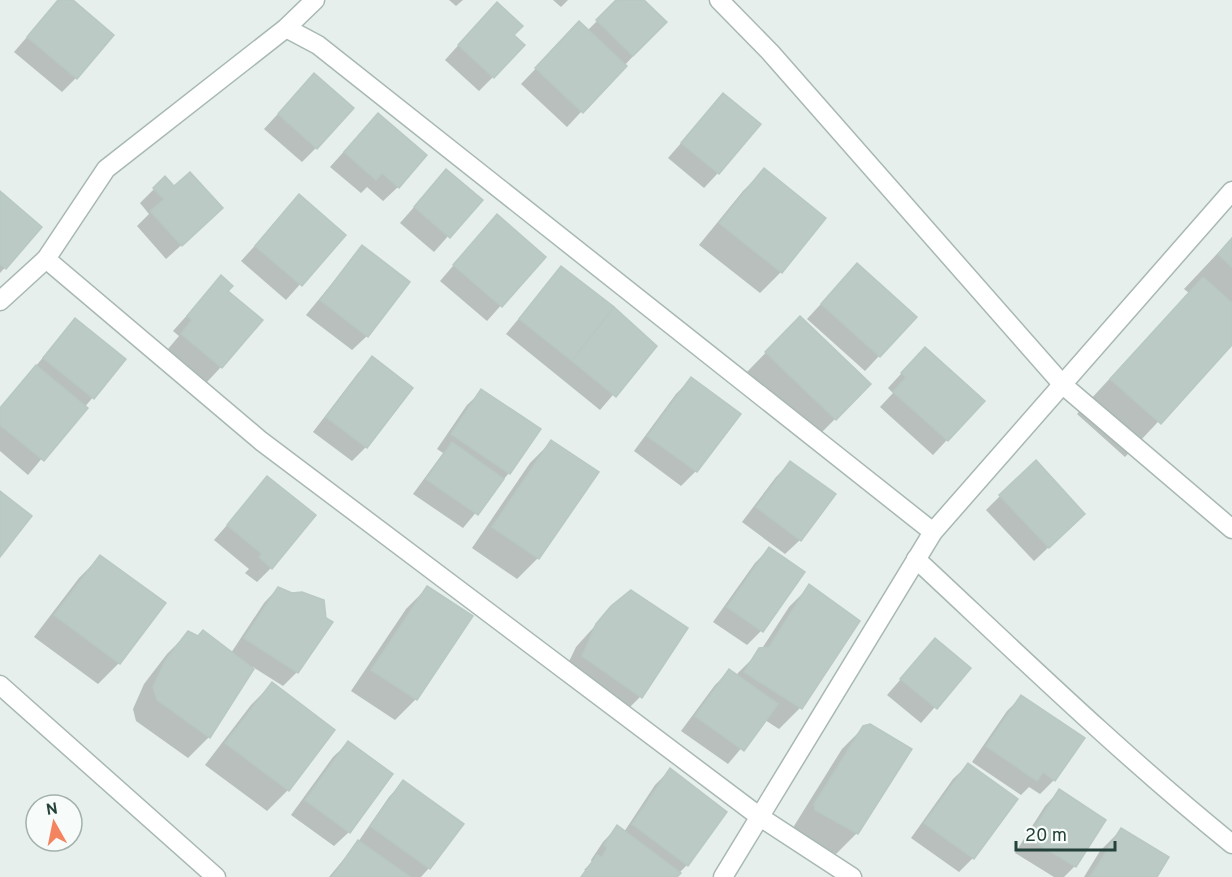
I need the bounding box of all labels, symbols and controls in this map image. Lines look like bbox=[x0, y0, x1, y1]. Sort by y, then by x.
north arrow bbox=[24, 793, 84, 853]
text: N bbox=[45, 799, 59, 821]
scale bar bbox=[1016, 814, 1115, 852]
text: 20 m bbox=[1025, 825, 1067, 848]

